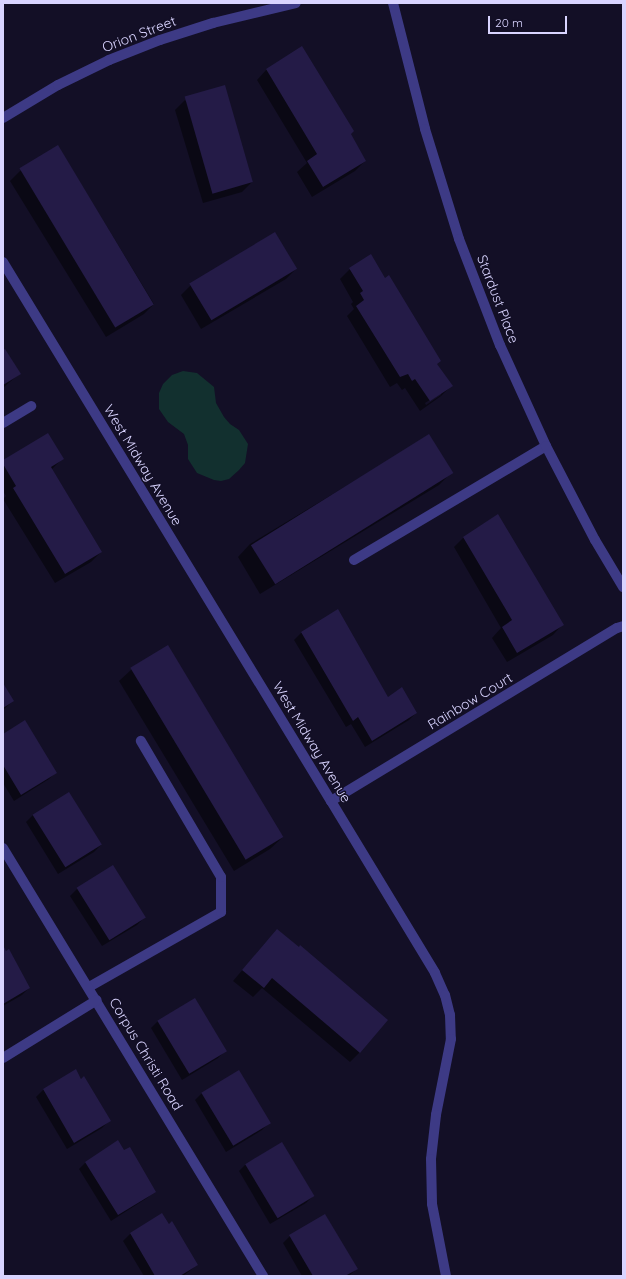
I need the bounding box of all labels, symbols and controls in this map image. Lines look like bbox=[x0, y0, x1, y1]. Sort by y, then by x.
scale bar bbox=[490, 8, 569, 34]
street label: Orion Street bbox=[100, 12, 178, 56]
text: 20 m bbox=[495, 15, 523, 30]
street label: Stardust Place bbox=[473, 252, 523, 346]
street label: West Midway Avenue bbox=[100, 401, 186, 529]
street label: Rainbow Court bbox=[425, 669, 515, 733]
street label: West Midway Avenue bbox=[269, 678, 355, 806]
street label: Corpus Christi Road bbox=[106, 995, 186, 1113]

